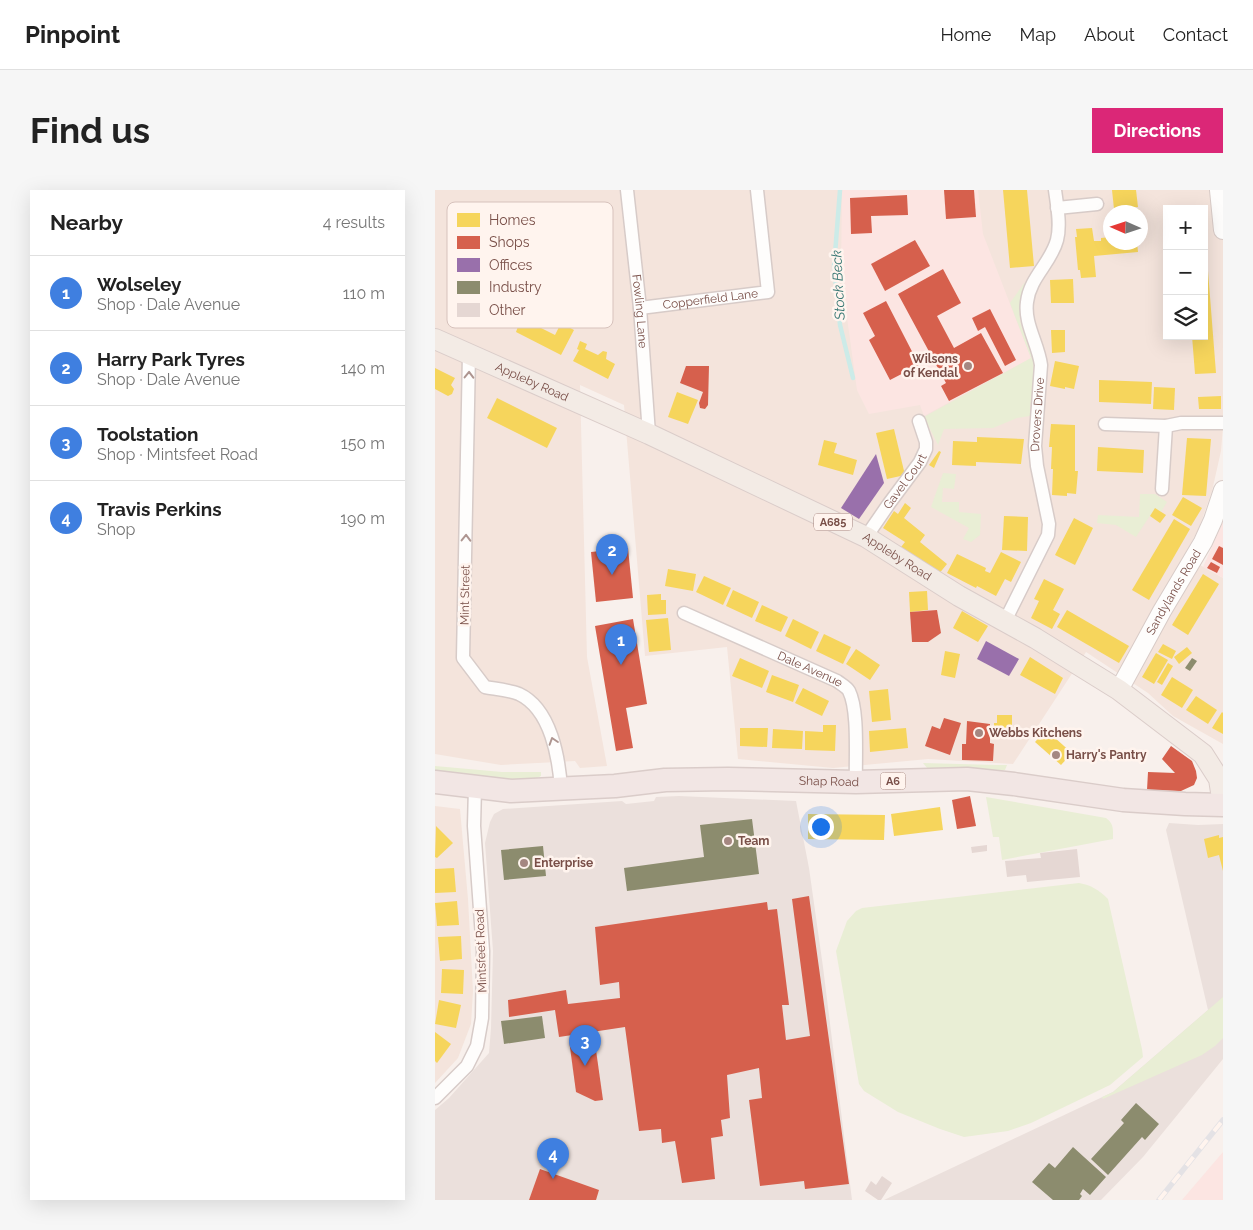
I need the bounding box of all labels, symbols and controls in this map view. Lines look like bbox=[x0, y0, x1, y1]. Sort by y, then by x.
text: Pinpoint bbox=[25, 20, 120, 49]
text: Home bbox=[940, 24, 991, 45]
text: Map bbox=[1019, 24, 1056, 45]
text: About bbox=[1084, 24, 1135, 45]
text: Contact bbox=[1163, 24, 1228, 45]
button: Directions bbox=[1092, 108, 1223, 153]
text: Find us bbox=[30, 110, 150, 151]
legend bbox=[447, 202, 613, 328]
north arrow bbox=[1103, 205, 1148, 250]
map controls bbox=[1163, 205, 1208, 340]
button: + bbox=[1163, 205, 1208, 250]
text: Nearby bbox=[50, 210, 123, 235]
text: Homes bbox=[489, 212, 536, 228]
text: 4 results bbox=[323, 213, 385, 232]
text: Shops bbox=[489, 234, 530, 250]
water label: Stock Beck bbox=[828, 249, 848, 321]
button: − bbox=[1163, 250, 1208, 295]
text: Offices bbox=[489, 257, 533, 273]
text: Wolseley bbox=[97, 273, 182, 295]
street label: Fowling Lane bbox=[629, 274, 650, 349]
text: Industry bbox=[489, 279, 542, 295]
text: 1 bbox=[62, 284, 70, 303]
text: 110 m bbox=[343, 284, 385, 303]
street label: Copperfield Lane bbox=[662, 286, 759, 312]
text: Shop · Dale Avenue bbox=[97, 295, 240, 314]
button: layers bbox=[1163, 295, 1208, 340]
text: Other bbox=[489, 302, 526, 318]
text: Harry Park Tyres bbox=[97, 348, 245, 370]
place label: Wilsons of Kendal bbox=[903, 352, 958, 380]
text: 2 bbox=[61, 359, 71, 378]
text: 140 m bbox=[341, 359, 385, 378]
street label: Appleby Road bbox=[493, 360, 571, 404]
marker: Wilsons of Kendal bbox=[962, 360, 974, 372]
text: Shop · Dale Avenue bbox=[97, 370, 240, 389]
one-way arrow bbox=[464, 371, 474, 379]
street label: Drovers Drive bbox=[1028, 377, 1047, 452]
text: Toolstation bbox=[97, 423, 199, 445]
text: 3 bbox=[62, 434, 70, 453]
text: 150 m bbox=[341, 434, 385, 453]
text: Shop · Mintsfeet Road bbox=[97, 445, 258, 464]
street label: Gavel Court bbox=[880, 452, 930, 512]
text: Travis Perkins bbox=[97, 498, 222, 520]
text: 4 bbox=[61, 509, 71, 528]
text: 190 m bbox=[340, 509, 385, 528]
road number: A685 bbox=[814, 514, 852, 531]
text: Shop bbox=[97, 520, 135, 539]
street label: Appleby Road bbox=[860, 530, 934, 584]
one-way arrow bbox=[461, 534, 471, 542]
pin: 2 bbox=[596, 534, 628, 575]
street label: Sandylands Road bbox=[1143, 547, 1204, 637]
street label: Mint Street bbox=[457, 565, 473, 625]
pin: 1 bbox=[605, 624, 637, 665]
street label: Dale Avenue bbox=[775, 648, 846, 690]
place label: Webbs Kitchens bbox=[989, 726, 1082, 740]
marker: Webbs Kitchens bbox=[973, 727, 985, 739]
one-way arrow bbox=[548, 737, 558, 746]
place label: Harry's Pantry bbox=[1066, 748, 1147, 762]
marker: Harry's Pantry bbox=[1050, 749, 1062, 761]
road number: A6 bbox=[881, 772, 905, 790]
street label: Shap Road bbox=[799, 774, 859, 789]
your location bbox=[808, 814, 834, 840]
place label: Team bbox=[738, 834, 770, 848]
marker: Team bbox=[722, 835, 734, 847]
place label: Enterprise bbox=[534, 856, 593, 870]
marker: Enterprise bbox=[518, 857, 530, 869]
street label: Mintsfeet Road bbox=[473, 909, 489, 993]
pin: 3 bbox=[569, 1025, 601, 1066]
pin: 4 bbox=[537, 1138, 569, 1179]

